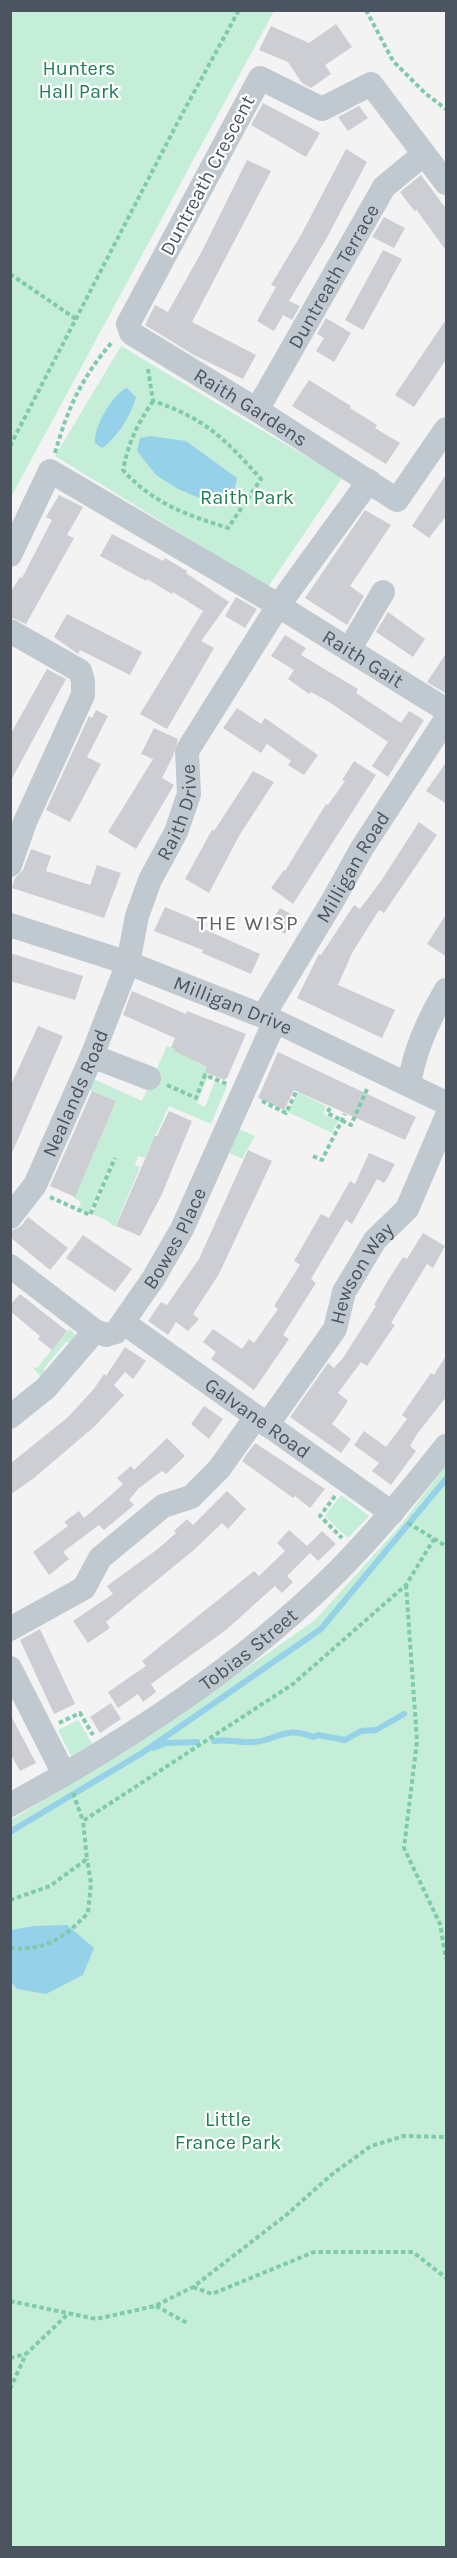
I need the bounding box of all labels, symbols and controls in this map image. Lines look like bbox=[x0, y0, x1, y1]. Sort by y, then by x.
park label: Hunters Hall Park bbox=[39, 57, 119, 103]
street label: Duntreath Crescent bbox=[155, 91, 260, 259]
street label: Duntreath Terrace bbox=[283, 200, 384, 353]
street label: Raith Gardens bbox=[190, 363, 312, 451]
park label: Raith Park bbox=[200, 486, 294, 509]
street label: Raith Gait bbox=[318, 625, 408, 693]
street label: Raith Drive bbox=[152, 764, 202, 864]
street label: Milligan Road bbox=[311, 807, 395, 927]
district label: THE WISP bbox=[197, 911, 299, 935]
street label: Milligan Drive bbox=[170, 971, 296, 1040]
street label: Nealands Road bbox=[38, 1026, 113, 1161]
street label: Bowes Place bbox=[138, 1184, 211, 1294]
street label: Hewson Way bbox=[326, 1218, 398, 1327]
street label: Galvane Road bbox=[200, 1373, 315, 1463]
street label: Tobias Street bbox=[195, 1603, 302, 1696]
park label: Little France Park bbox=[175, 2108, 281, 2154]

